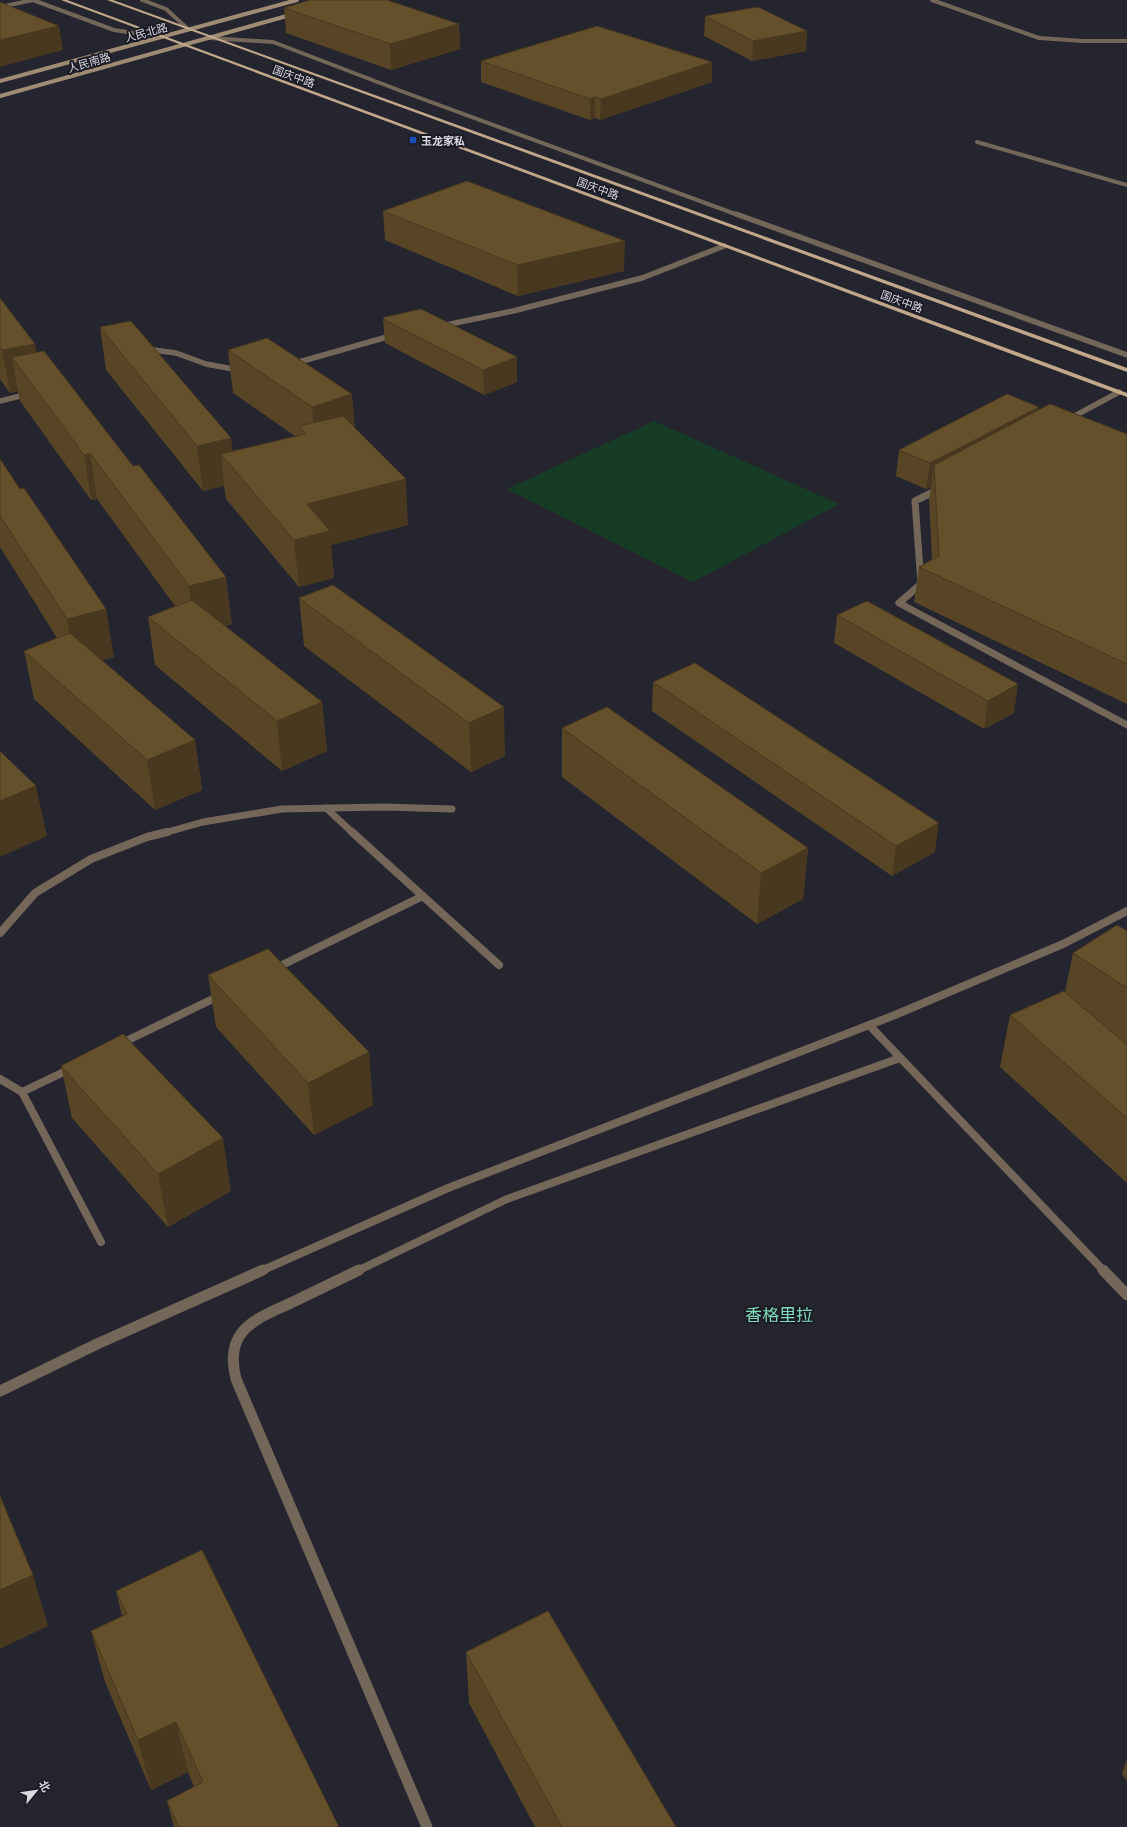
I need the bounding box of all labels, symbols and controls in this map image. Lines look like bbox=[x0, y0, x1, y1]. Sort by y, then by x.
street label: 人民北路 bbox=[123, 20, 169, 44]
street label: 人民南路 bbox=[66, 50, 112, 74]
street label: 国庆中路 bbox=[271, 62, 317, 90]
place label: 玉龙家私 bbox=[421, 134, 465, 147]
marker: 玉龙家私 bbox=[408, 135, 418, 145]
street label: 国庆中路 bbox=[575, 174, 621, 202]
street label: 国庆中路 bbox=[879, 287, 925, 315]
district label: 香格里拉 bbox=[745, 1304, 813, 1325]
north arrow bbox=[16, 1771, 56, 1811]
text: 北 bbox=[37, 1778, 54, 1794]

